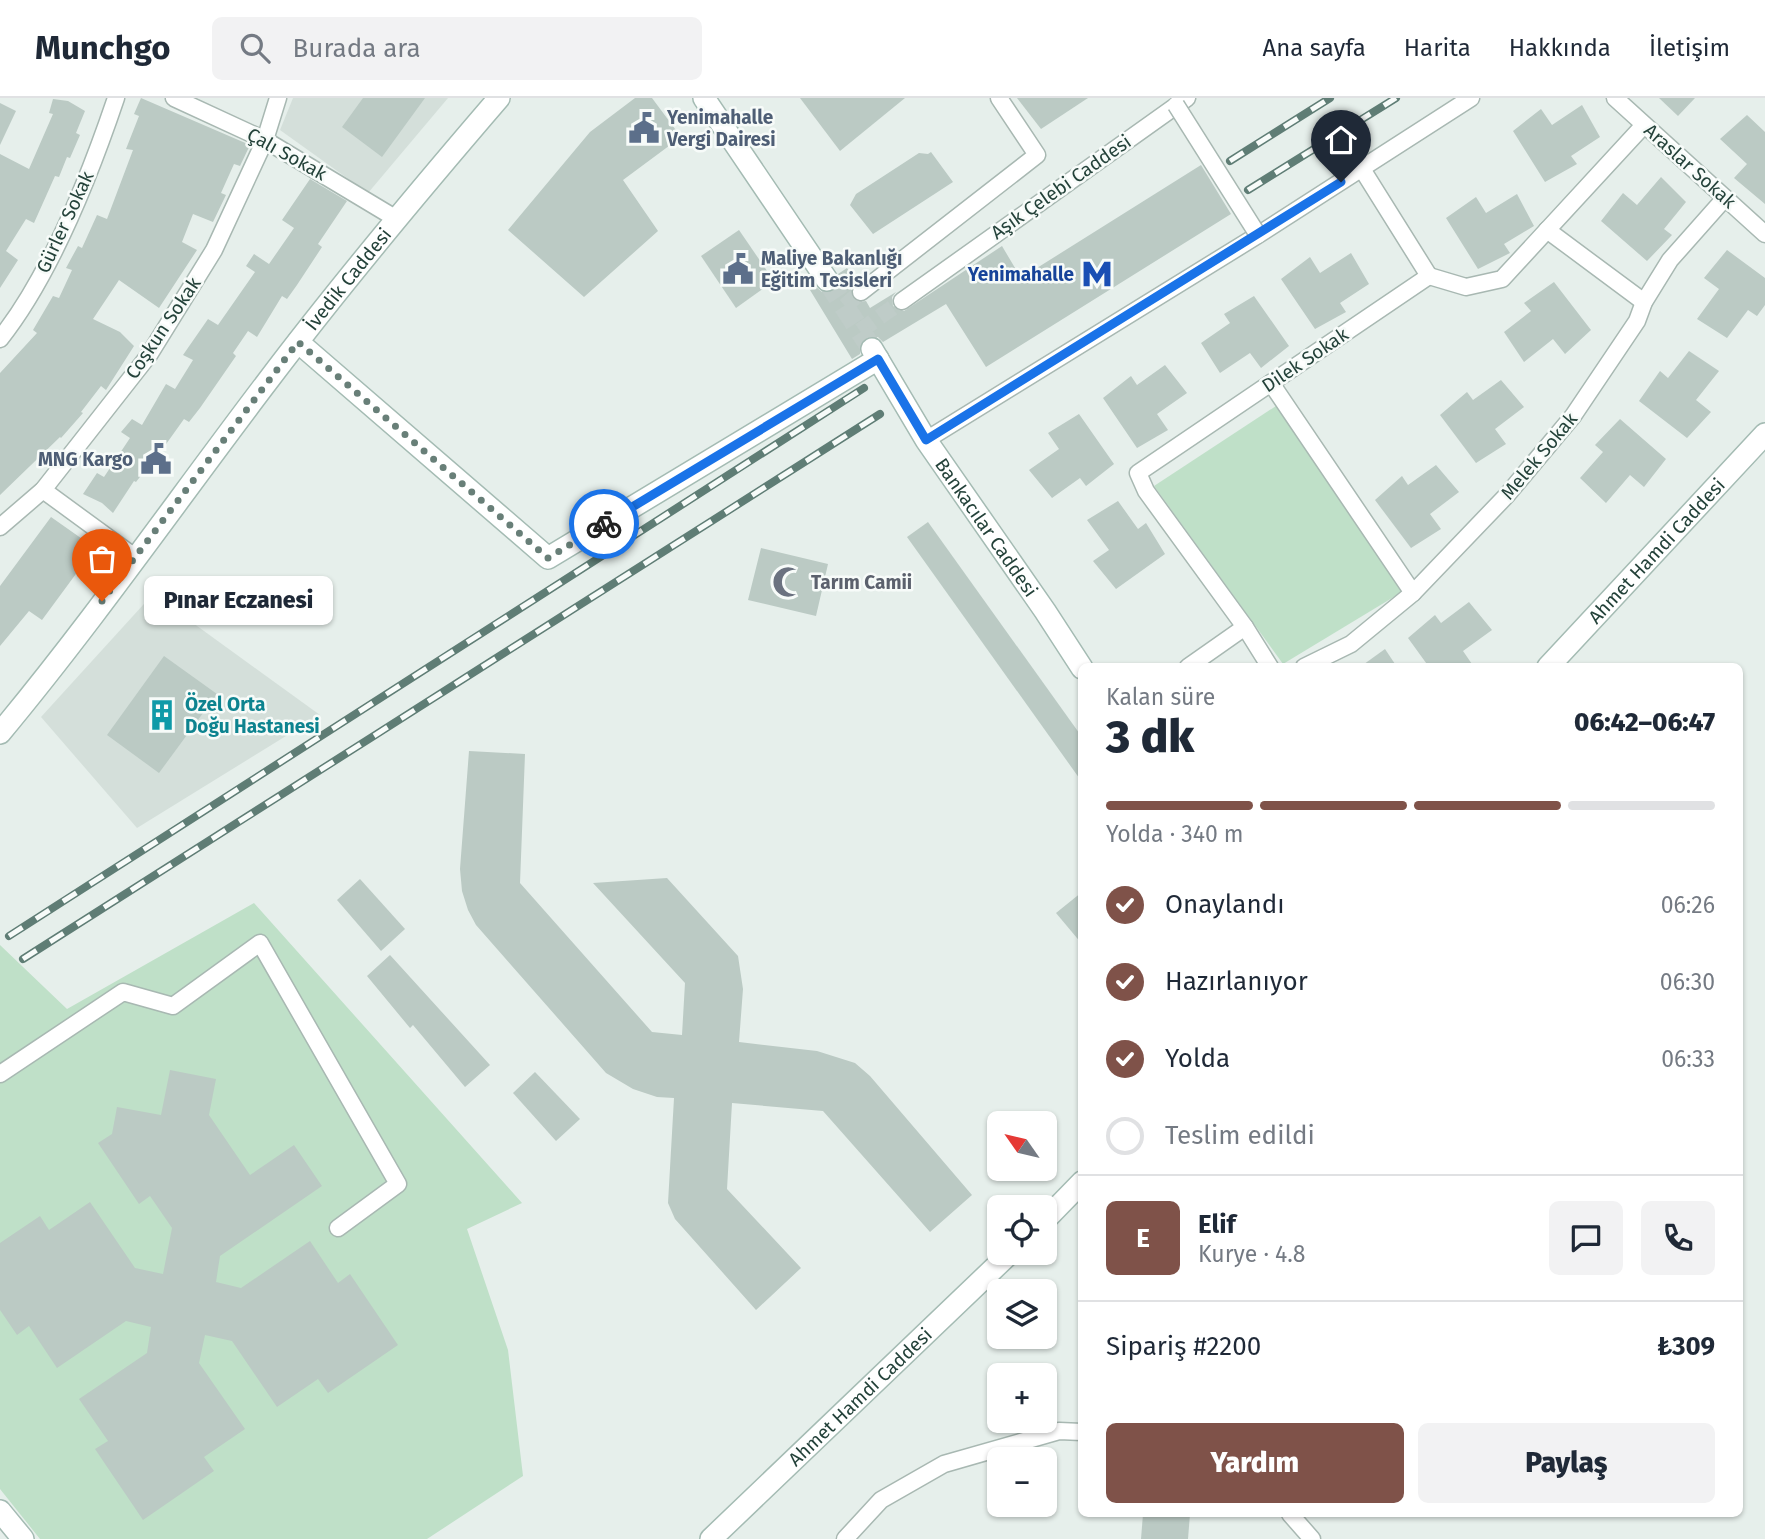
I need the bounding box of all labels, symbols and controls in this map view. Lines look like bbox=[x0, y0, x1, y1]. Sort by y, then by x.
search box bbox=[212, 17, 702, 80]
text: Munchgo bbox=[35, 28, 170, 68]
icon: search bbox=[236, 29, 274, 67]
text: Burada ara bbox=[292, 33, 421, 64]
text: Ana sayfa bbox=[1262, 34, 1366, 62]
text: Harita bbox=[1404, 34, 1471, 62]
text: Hakkında bbox=[1509, 34, 1611, 62]
text: İletişim bbox=[1649, 34, 1730, 62]
place label: Yenimahalle Vergi Dairesi bbox=[666, 106, 776, 151]
pin bbox=[1311, 110, 1371, 182]
public building icon: Yenimahalle Vergi Dairesi bbox=[627, 111, 661, 145]
street label: Araslar Sokak bbox=[1639, 119, 1741, 213]
icon: home bbox=[1322, 121, 1360, 159]
street label: Çalı Sokak bbox=[243, 123, 331, 185]
street label: Aşık Çelebi Caddesi bbox=[986, 130, 1136, 244]
street label: Gürler Sokak bbox=[31, 167, 99, 277]
street label: İvedik Caddesi bbox=[300, 223, 396, 335]
place label: Maliye Bakanlığı Eğitim Tesisleri bbox=[761, 247, 902, 292]
public building icon: Maliye Bakanlığı Eğitim Tesisleri bbox=[721, 252, 755, 286]
metro station icon: Yenimahalle bbox=[1080, 257, 1114, 291]
place label: Yenimahalle bbox=[967, 263, 1074, 286]
street label: Coşkun Sokak bbox=[120, 272, 206, 383]
street label: Dilek Sokak bbox=[1257, 323, 1353, 397]
street label: Melek Sokak bbox=[1496, 408, 1582, 504]
public building icon: MNG Kargo bbox=[139, 442, 173, 476]
place label: MNG Kargo bbox=[38, 448, 133, 471]
street label: Bankacılar Caddesi bbox=[930, 453, 1043, 601]
street label: Ahmet Hamdi Caddesi bbox=[1583, 473, 1730, 628]
courier bbox=[569, 489, 639, 559]
icon: bike bbox=[585, 505, 623, 543]
pin bbox=[72, 529, 132, 601]
icon: bag bbox=[83, 540, 121, 578]
mosque icon: Tarım Camii bbox=[771, 565, 805, 599]
place label: Tarım Camii bbox=[811, 571, 912, 594]
callout: Pınar Eczanesi bbox=[144, 576, 333, 626]
text: Pınar Eczanesi bbox=[164, 586, 313, 614]
text: Kalan süre bbox=[1106, 683, 1215, 711]
place label: Özel Orta Doğu Hastanesi bbox=[185, 692, 320, 738]
building icon: Özel Orta Doğu Hastanesi bbox=[145, 698, 179, 732]
text: 06:42–06:47 bbox=[1574, 707, 1715, 738]
text: 3 dk bbox=[1106, 709, 1194, 764]
text: Yolda · 340 m bbox=[1106, 820, 1244, 848]
icon: check bbox=[1106, 886, 1144, 924]
text: Onaylandı bbox=[1165, 889, 1285, 920]
text: 06:26 bbox=[1661, 891, 1715, 919]
icon: check bbox=[1106, 963, 1144, 1001]
text: Hazırlanıyor bbox=[1165, 966, 1308, 997]
text: 06:30 bbox=[1660, 968, 1715, 996]
icon: check bbox=[1106, 1040, 1144, 1078]
text: Yolda bbox=[1165, 1043, 1230, 1074]
text: 06:33 bbox=[1661, 1045, 1715, 1073]
north arrow bbox=[987, 1111, 1057, 1181]
map controls bbox=[987, 1111, 1057, 1517]
text: Teslim edildi bbox=[1165, 1120, 1315, 1151]
button: locate bbox=[987, 1195, 1057, 1265]
button: chat bbox=[1549, 1201, 1623, 1275]
button: phone bbox=[1641, 1201, 1715, 1275]
text: Elif bbox=[1198, 1209, 1236, 1240]
text: E bbox=[1136, 1223, 1150, 1254]
text: Kurye · 4.8 bbox=[1198, 1240, 1306, 1268]
button: layers bbox=[987, 1279, 1057, 1349]
street label: Ahmet Hamdi Caddesi bbox=[783, 1323, 936, 1471]
text: Sipariş #2200 bbox=[1106, 1331, 1261, 1362]
text: ₺309 bbox=[1657, 1331, 1715, 1362]
button: + bbox=[987, 1363, 1057, 1433]
button: Yardım bbox=[1106, 1423, 1404, 1503]
button: Paylaş bbox=[1418, 1423, 1715, 1503]
button: − bbox=[987, 1447, 1057, 1517]

